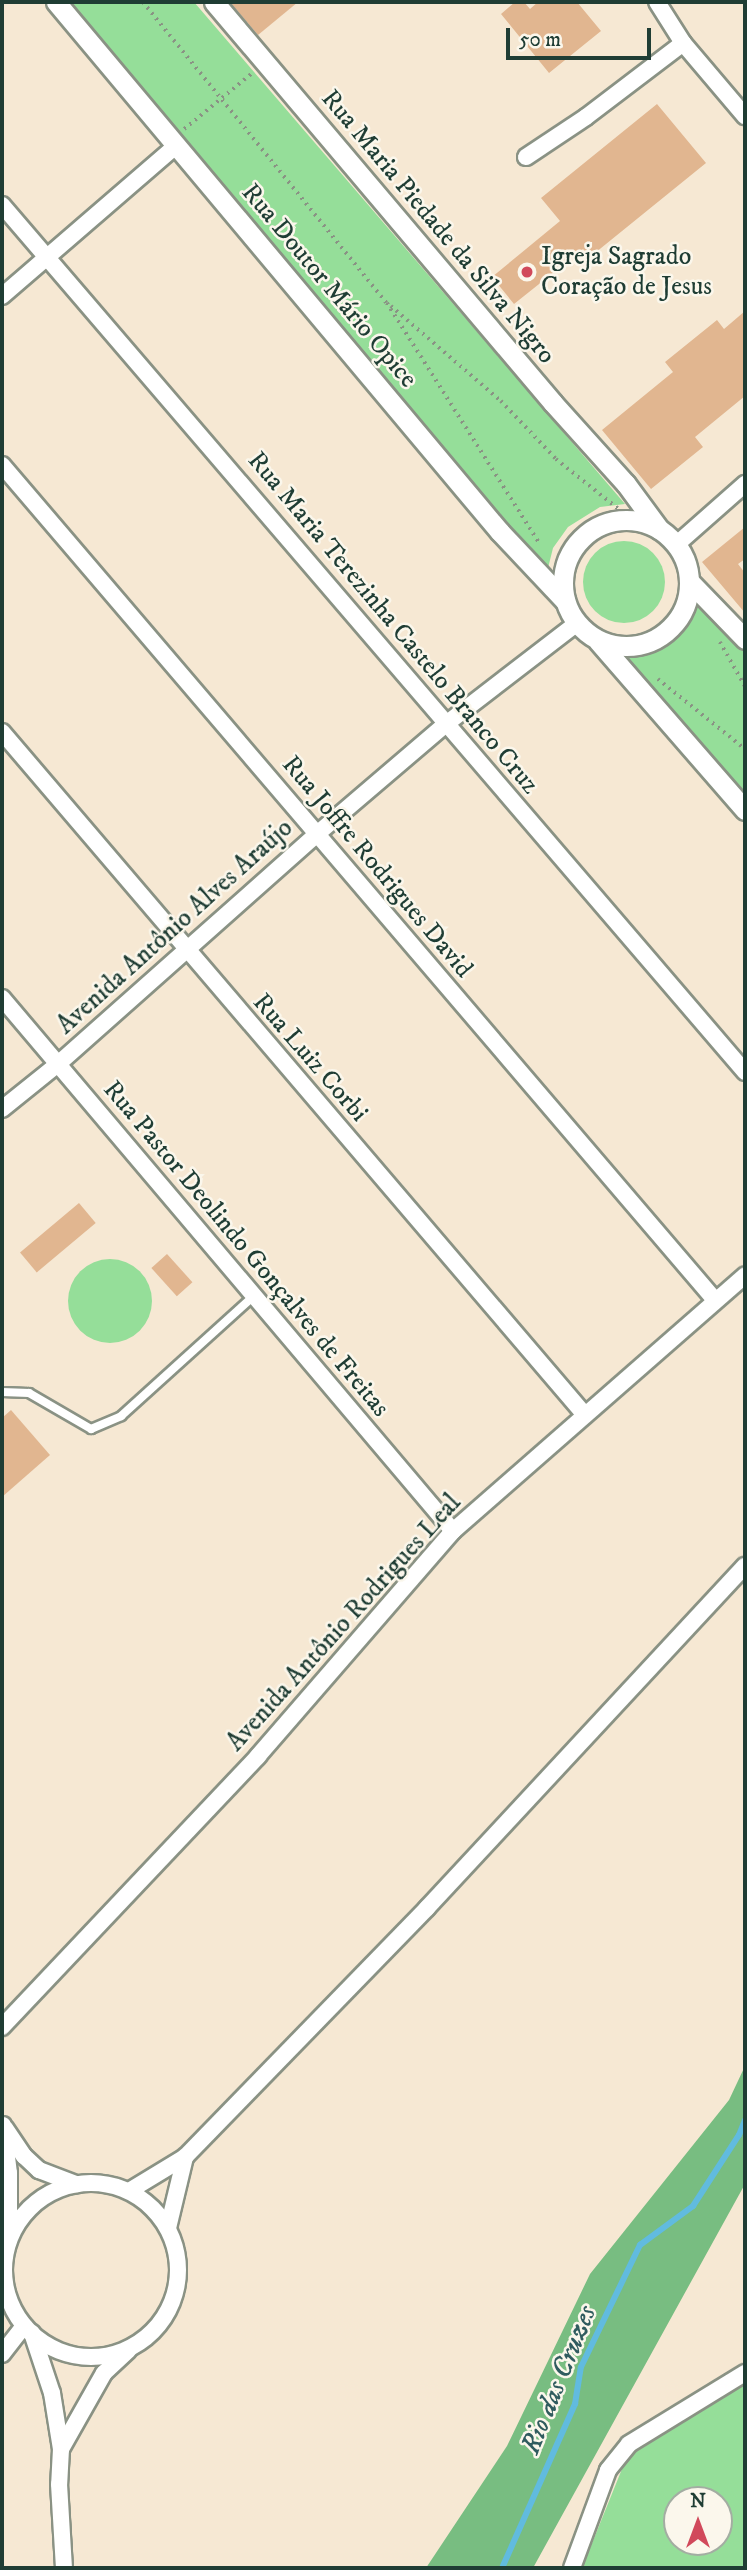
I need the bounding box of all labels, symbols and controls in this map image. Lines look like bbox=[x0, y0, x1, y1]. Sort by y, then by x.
scale bar bbox=[509, 14, 654, 58]
text: 50 m bbox=[519, 27, 561, 53]
street label: Rua Maria Piedade da Silva Nigro bbox=[314, 84, 562, 370]
street label: Rua Doutor Mário Opice bbox=[235, 178, 423, 394]
place label: Igreja Sagrado Coração de Jesus bbox=[541, 241, 712, 302]
marker: Igreja Sagrado Coração de Jesus bbox=[519, 264, 535, 280]
street label: Rua Maria Terezinha Castelo Branco Cruz bbox=[241, 446, 545, 800]
street label: Rua Joffre Rodrigues David bbox=[275, 750, 479, 984]
street label: Avenida Antônio Alves Araújo bbox=[51, 813, 299, 1041]
street label: Rua Luiz Corbi bbox=[246, 987, 374, 1129]
street label: Rua Pastor Deolindo Gonçalves de Freitas bbox=[96, 1075, 396, 1423]
street label: Avenida Antônio Rodrigues Leal bbox=[220, 1488, 468, 1758]
water label: Rio das Cruzes bbox=[514, 2301, 604, 2459]
north arrow bbox=[663, 2486, 733, 2556]
text: N bbox=[690, 2490, 706, 2513]

